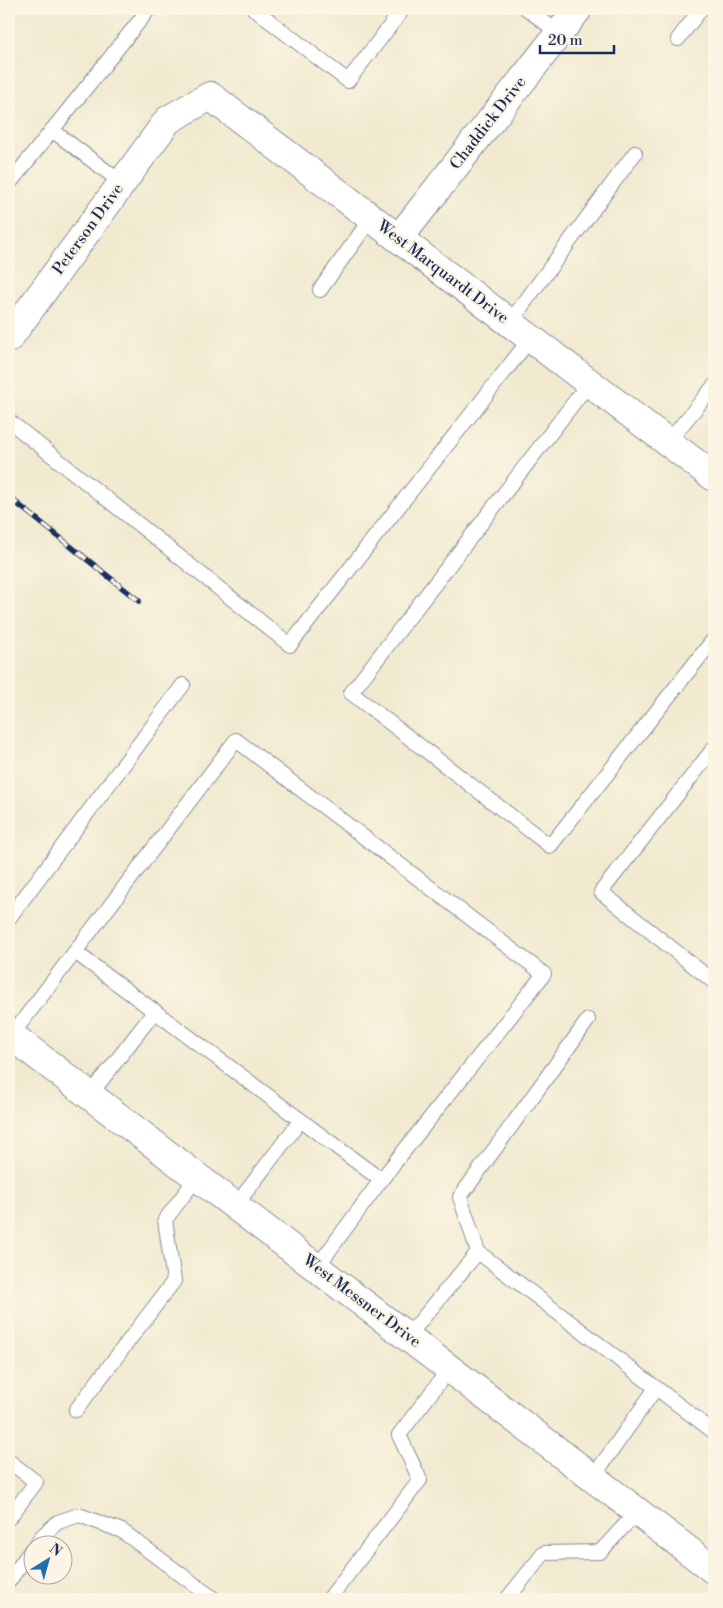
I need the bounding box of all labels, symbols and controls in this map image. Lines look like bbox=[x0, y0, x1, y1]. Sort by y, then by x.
scale bar bbox=[540, 22, 614, 54]
text: 20 m bbox=[548, 31, 583, 50]
street label: Chaddick Drive bbox=[445, 72, 531, 174]
street label: Peterson Drive bbox=[48, 179, 128, 279]
street label: West Marquardt Drive bbox=[373, 215, 513, 328]
street label: West Messner Drive bbox=[298, 1250, 425, 1352]
north arrow bbox=[22, 1536, 72, 1586]
text: N bbox=[45, 1540, 65, 1561]

